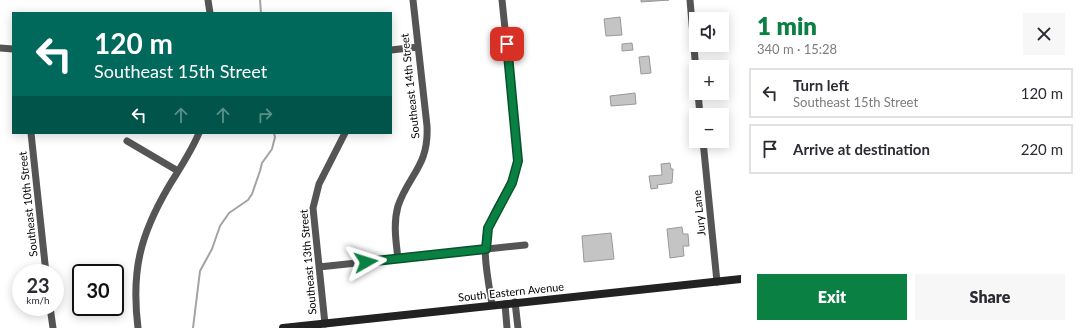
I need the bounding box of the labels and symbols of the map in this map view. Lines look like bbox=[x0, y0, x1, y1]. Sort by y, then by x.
pin bbox=[490, 27, 524, 61]
street label: Southeast 14th Street bbox=[398, 33, 421, 139]
street label: Southeast 10th Street bbox=[16, 151, 39, 257]
street label: Jury Lane bbox=[690, 189, 707, 237]
street label: Southeast 13th Street bbox=[296, 209, 319, 315]
position arrow bbox=[345, 241, 387, 283]
speed limit sign: 30 bbox=[72, 264, 124, 316]
street label: South Eastern Avenue bbox=[457, 279, 565, 304]

